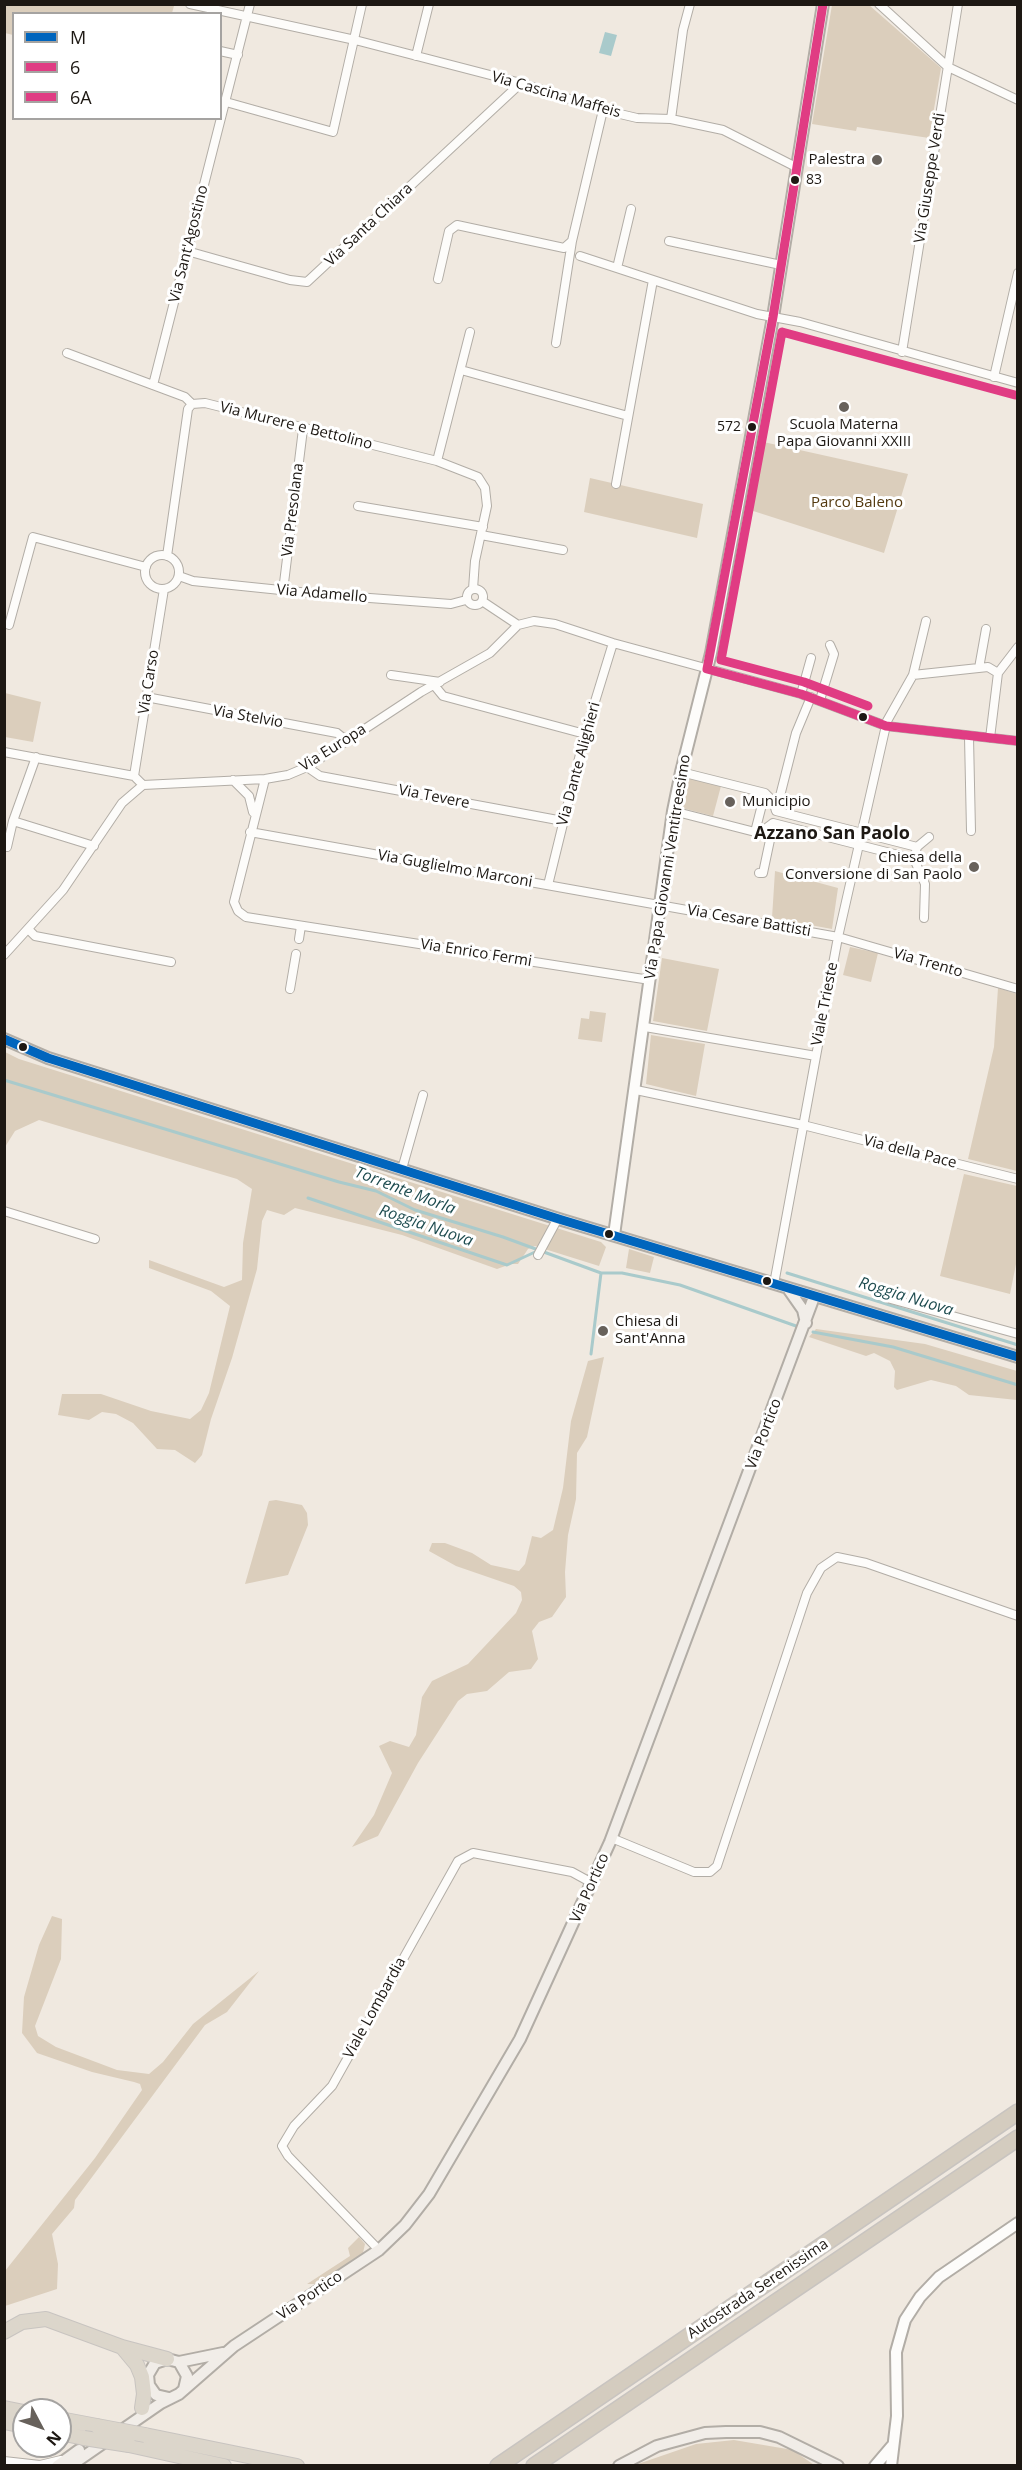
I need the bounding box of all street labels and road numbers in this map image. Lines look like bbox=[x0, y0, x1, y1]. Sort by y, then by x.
street label: Via Cascina Maffeis bbox=[489, 68, 623, 122]
street label: Via Giuseppe Verdi bbox=[911, 112, 949, 244]
street label: Via Santa Chiara bbox=[321, 180, 417, 270]
street label: Via Sant'Agostino bbox=[166, 183, 212, 305]
street label: Via Murere e Bettolino bbox=[218, 398, 374, 454]
street label: Via Presolana bbox=[278, 462, 308, 558]
street label: Via Adamello bbox=[276, 581, 368, 607]
street label: Via Carso bbox=[135, 648, 163, 716]
street label: Via Dante Alighieri bbox=[554, 700, 604, 828]
street label: Via Stelvio bbox=[211, 702, 285, 732]
street label: Via Europa bbox=[296, 720, 370, 776]
street label: Via Papa Giovanni Ventitreesimo bbox=[641, 753, 695, 981]
street label: Via Tevere bbox=[397, 781, 471, 813]
street label: Via Guglielmo Marconi bbox=[376, 847, 534, 891]
street label: Via Cesare Battisti bbox=[686, 901, 812, 941]
street label: Via Enrico Fermi bbox=[419, 935, 533, 971]
street label: Via Trento bbox=[891, 945, 965, 981]
street label: Viale Trieste bbox=[808, 961, 842, 1047]
street label: Via della Pace bbox=[862, 1132, 958, 1172]
street label: Via Portico bbox=[742, 1396, 786, 1472]
street label: Via Portico bbox=[567, 1850, 613, 1926]
street label: Viale Lombardia bbox=[340, 1954, 410, 2062]
street label: Autostrada Serenissima bbox=[684, 2235, 832, 2343]
street label: Via Portico bbox=[274, 2268, 346, 2324]

